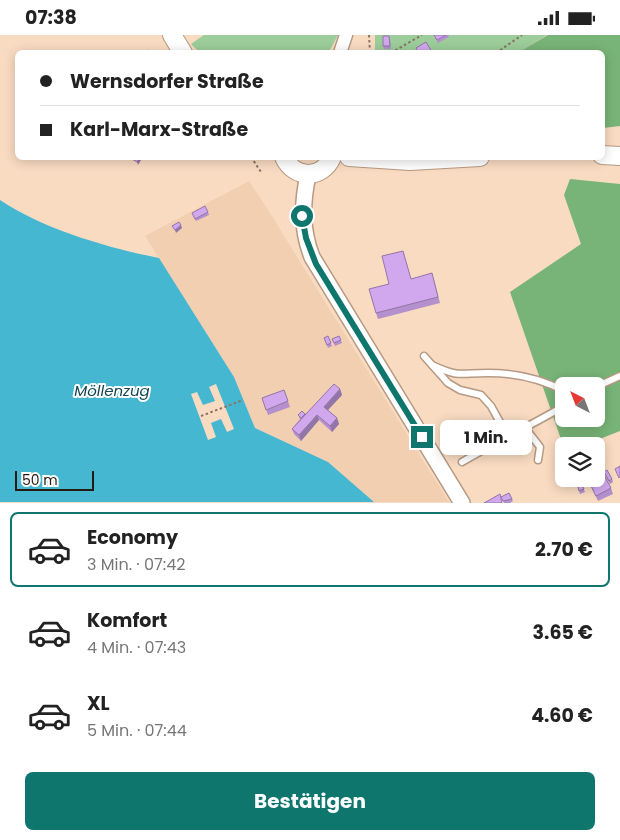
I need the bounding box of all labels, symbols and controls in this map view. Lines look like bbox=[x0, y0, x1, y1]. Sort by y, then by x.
text: 07:38 bbox=[25, 4, 77, 31]
text: Wernsdorfer Straße bbox=[70, 68, 264, 95]
text: Karl-Marx-Straße bbox=[70, 116, 248, 143]
route start bbox=[291, 205, 313, 227]
north arrow bbox=[555, 377, 605, 427]
map controls bbox=[555, 377, 605, 487]
water label: Möllenzug bbox=[74, 380, 150, 401]
callout: 1 Min. bbox=[440, 419, 532, 455]
route end bbox=[411, 426, 433, 448]
text: 1 Min. bbox=[464, 426, 508, 449]
button: layers bbox=[555, 437, 605, 487]
scale bar bbox=[15, 467, 94, 491]
text: 50 m bbox=[22, 470, 58, 490]
text: Economy bbox=[87, 524, 178, 551]
icon: car bbox=[27, 527, 72, 572]
text: 2.70 € bbox=[535, 536, 593, 563]
text: 3 Min. · 07:42 bbox=[87, 553, 185, 576]
text: Komfort bbox=[87, 607, 167, 634]
icon: car bbox=[27, 610, 72, 655]
text: 3.65 € bbox=[533, 619, 593, 646]
text: 4 Min. · 07:43 bbox=[87, 636, 186, 659]
text: XL bbox=[87, 690, 110, 717]
icon: car bbox=[27, 693, 72, 738]
text: 4.60 € bbox=[531, 702, 593, 729]
text: 5 Min. · 07:44 bbox=[87, 719, 187, 742]
button: Bestätigen bbox=[25, 772, 595, 830]

